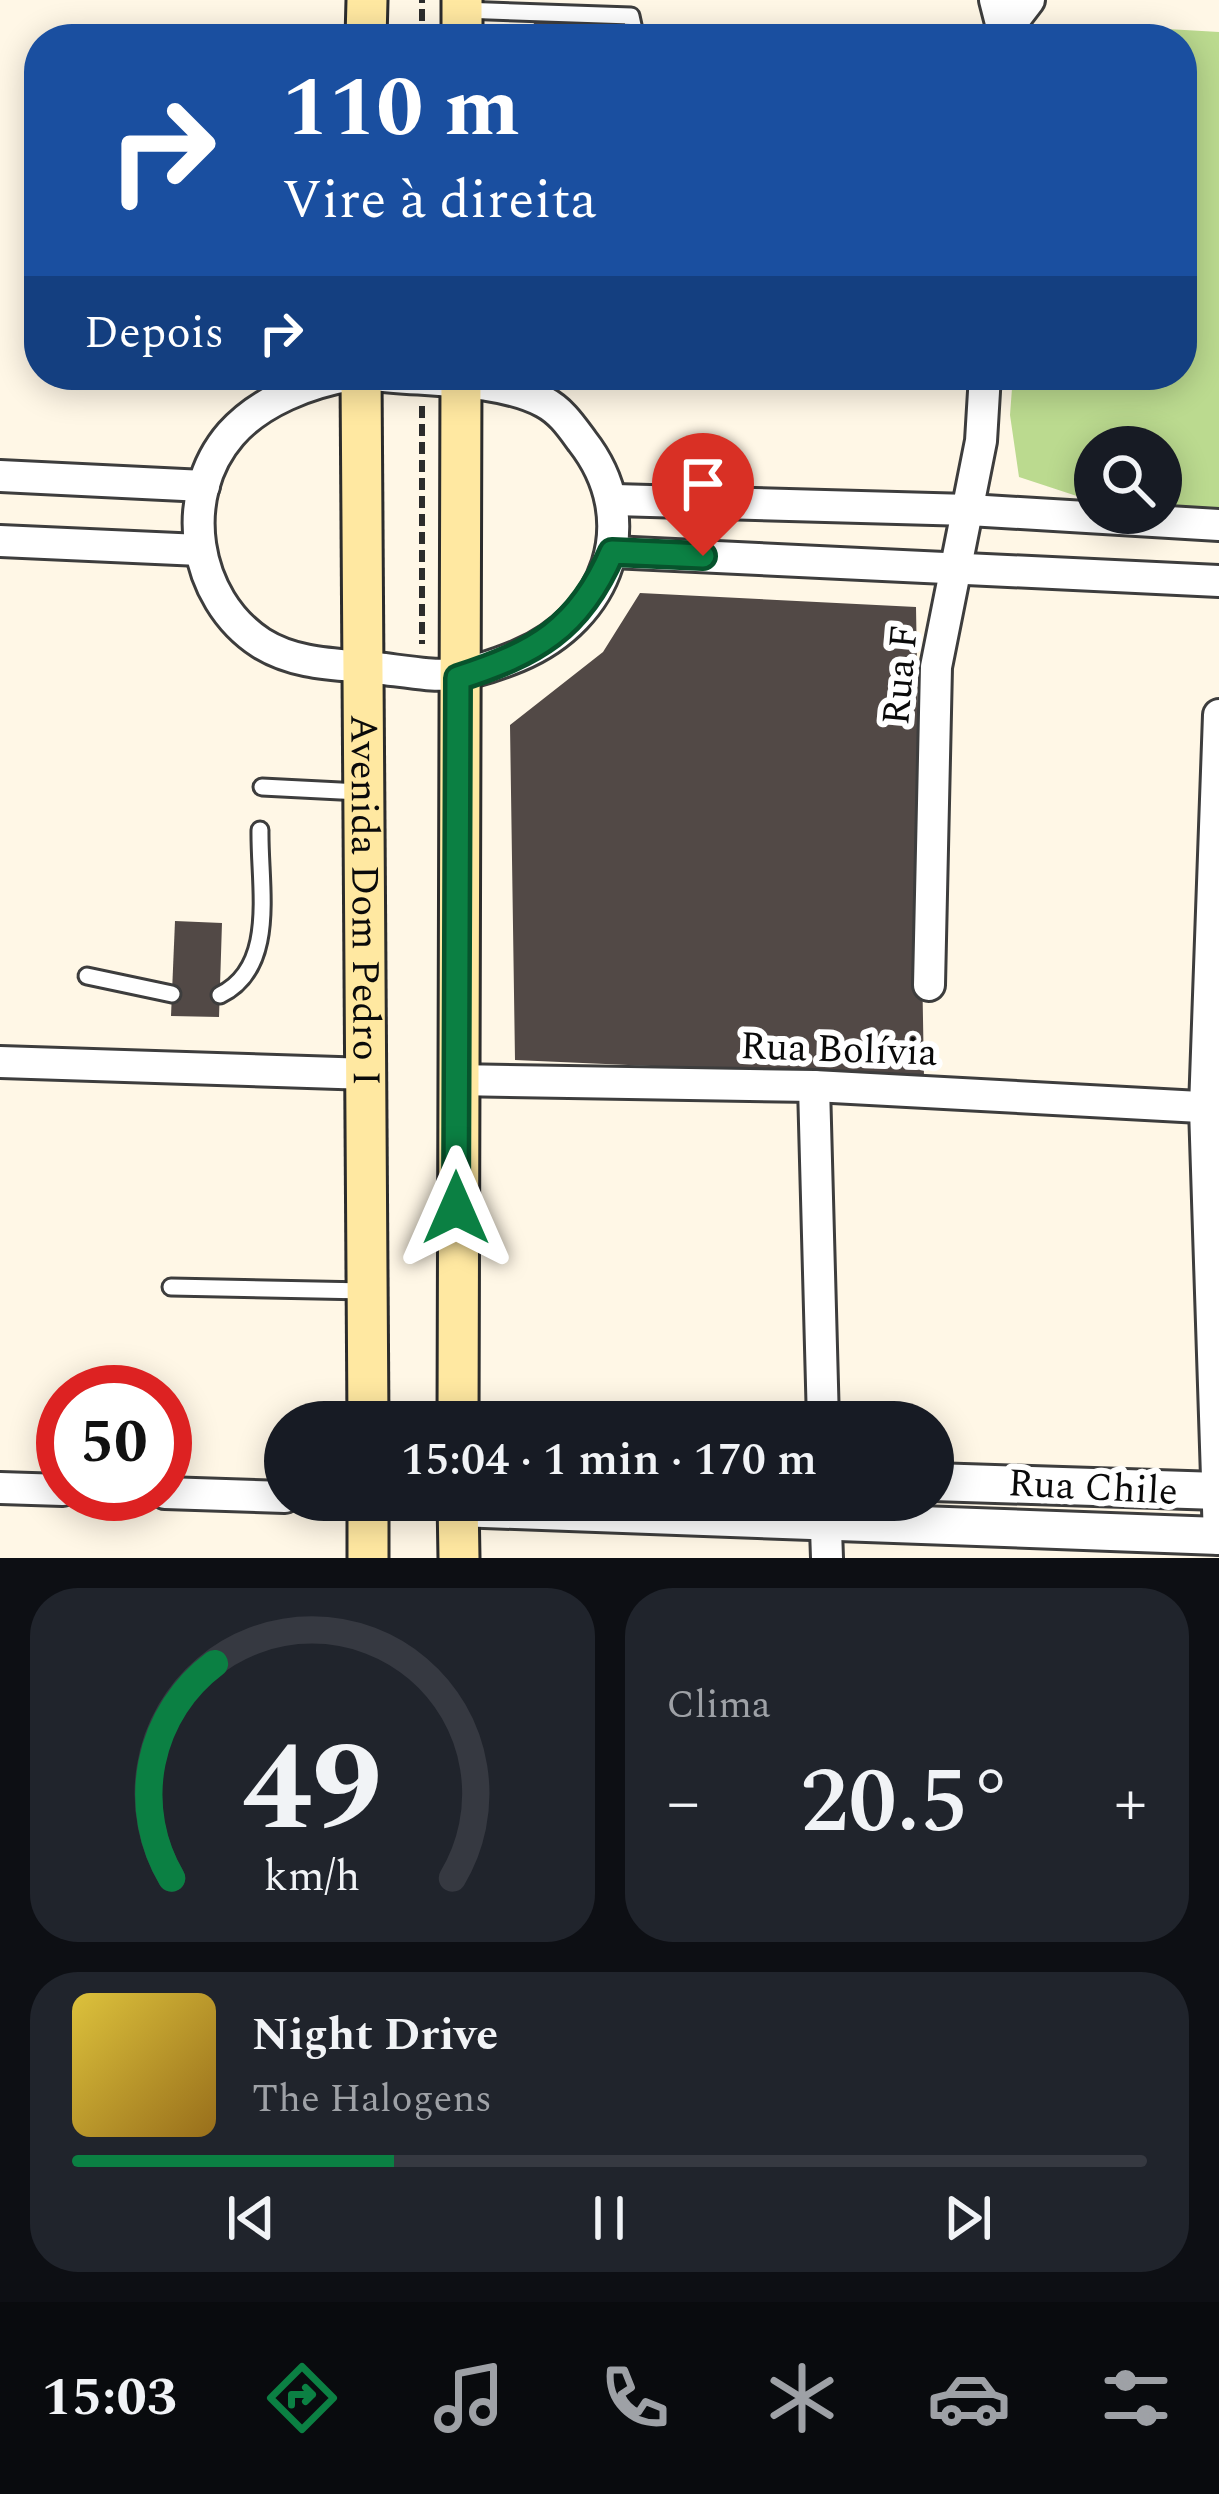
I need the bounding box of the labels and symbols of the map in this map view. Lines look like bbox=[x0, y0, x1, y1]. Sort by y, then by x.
pin bbox=[652, 433, 754, 556]
street label: Rua F bbox=[867, 622, 935, 728]
street label: Avenida Dom Pedro I bbox=[334, 714, 395, 1086]
street label: Rua Bolívia bbox=[739, 1017, 939, 1083]
position arrow bbox=[393, 1145, 519, 1271]
speed limit sign: 50 bbox=[36, 1365, 192, 1521]
street label: Rua Chile bbox=[1007, 1454, 1179, 1522]

